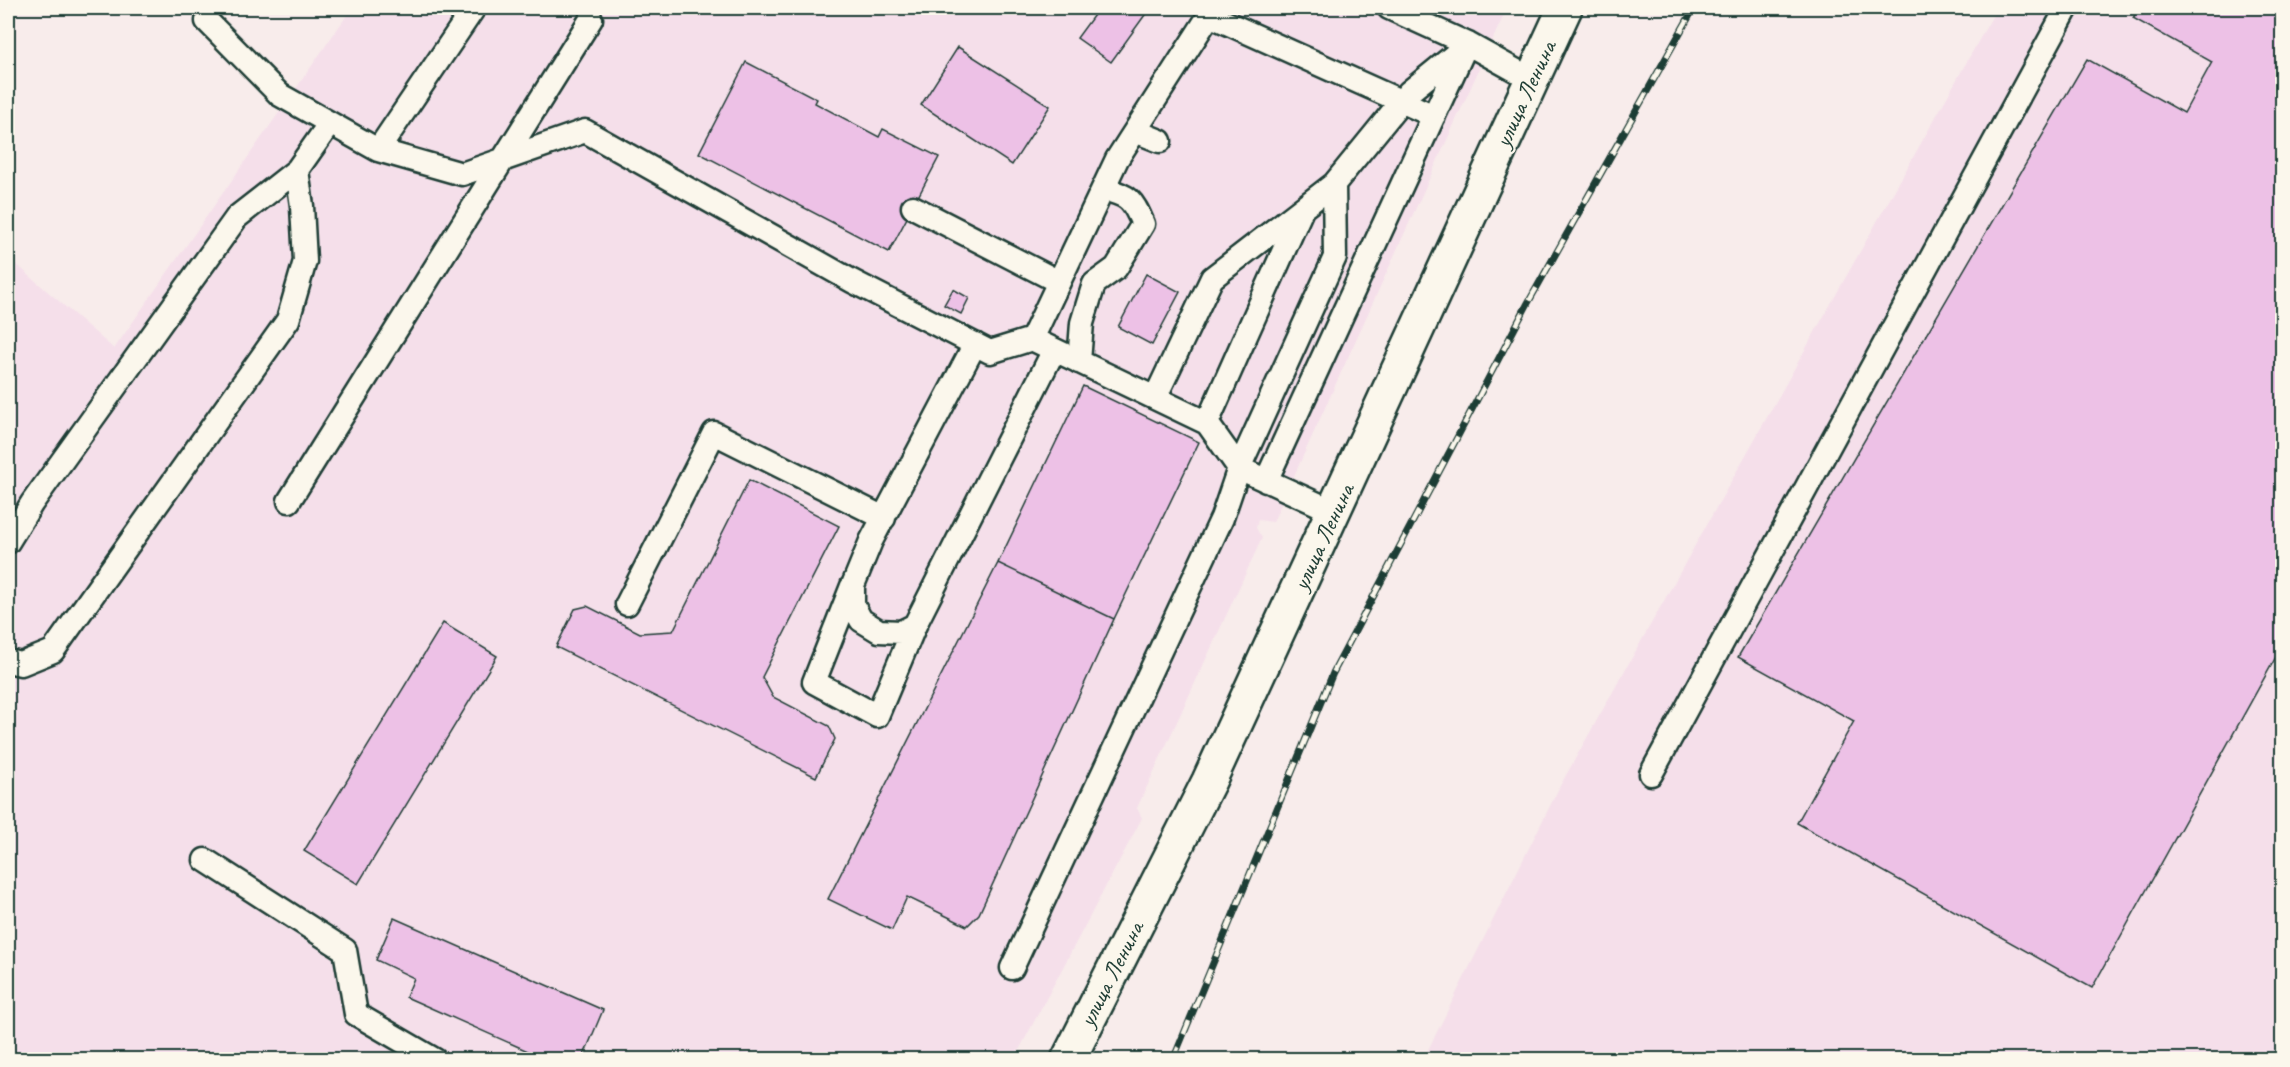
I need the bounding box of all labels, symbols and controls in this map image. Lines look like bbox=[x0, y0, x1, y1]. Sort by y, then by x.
street label: улица Ленина bbox=[1486, 34, 1564, 154]
street label: улица Ленина bbox=[1284, 477, 1362, 597]
street label: улица Ленина bbox=[1071, 914, 1151, 1033]

